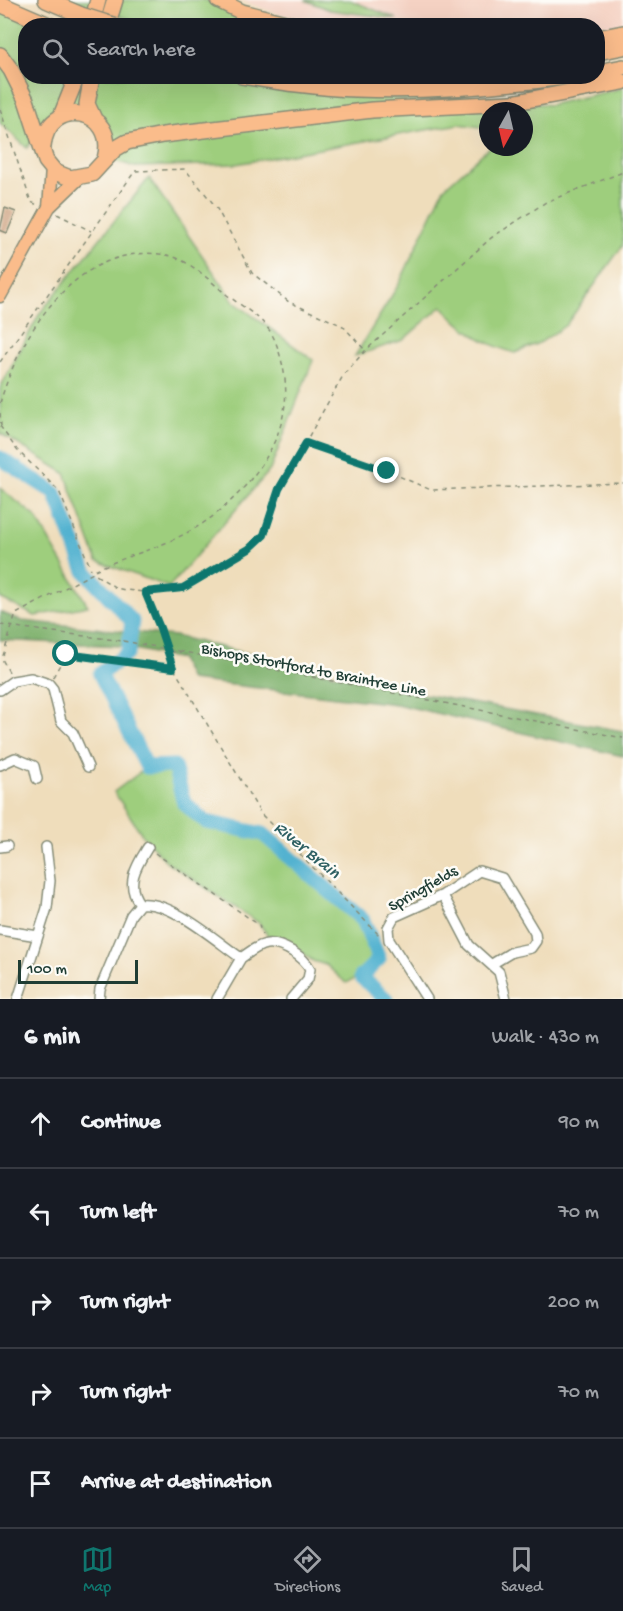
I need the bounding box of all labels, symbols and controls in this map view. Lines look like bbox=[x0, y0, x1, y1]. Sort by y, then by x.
search box bbox=[18, 18, 605, 84]
icon: search bbox=[39, 35, 72, 68]
text: Search here bbox=[87, 38, 195, 64]
north arrow bbox=[479, 102, 533, 156]
route end bbox=[373, 457, 399, 483]
route start bbox=[52, 640, 78, 666]
street label: Bishops Stortford to Braintree Line bbox=[198, 640, 428, 703]
water label: River Brain bbox=[269, 818, 344, 884]
street label: Springfields bbox=[386, 862, 463, 917]
scale bar bbox=[18, 957, 138, 984]
text: 100 m bbox=[27, 961, 67, 980]
text: 6 min bbox=[24, 1023, 80, 1054]
text: Walk · 430 m bbox=[492, 1027, 599, 1050]
icon: ahead bbox=[24, 1107, 57, 1140]
text: Continue bbox=[81, 1110, 161, 1136]
text: 90 m bbox=[559, 1112, 599, 1135]
icon: left bbox=[24, 1197, 57, 1230]
text: Turn left bbox=[81, 1200, 155, 1226]
text: 70 m bbox=[558, 1202, 599, 1225]
icon: right bbox=[24, 1287, 57, 1320]
text: Turn right bbox=[81, 1290, 169, 1316]
text: 200 m bbox=[548, 1292, 599, 1315]
icon: right bbox=[24, 1377, 57, 1410]
text: Turn right bbox=[81, 1380, 169, 1406]
text: 70 m bbox=[558, 1382, 599, 1405]
icon: arrive bbox=[24, 1467, 57, 1500]
text: Arrive at destination bbox=[81, 1470, 271, 1496]
tab: Map bbox=[81, 1543, 114, 1598]
tab: Directions bbox=[275, 1543, 340, 1598]
tab: Saved bbox=[501, 1543, 542, 1598]

